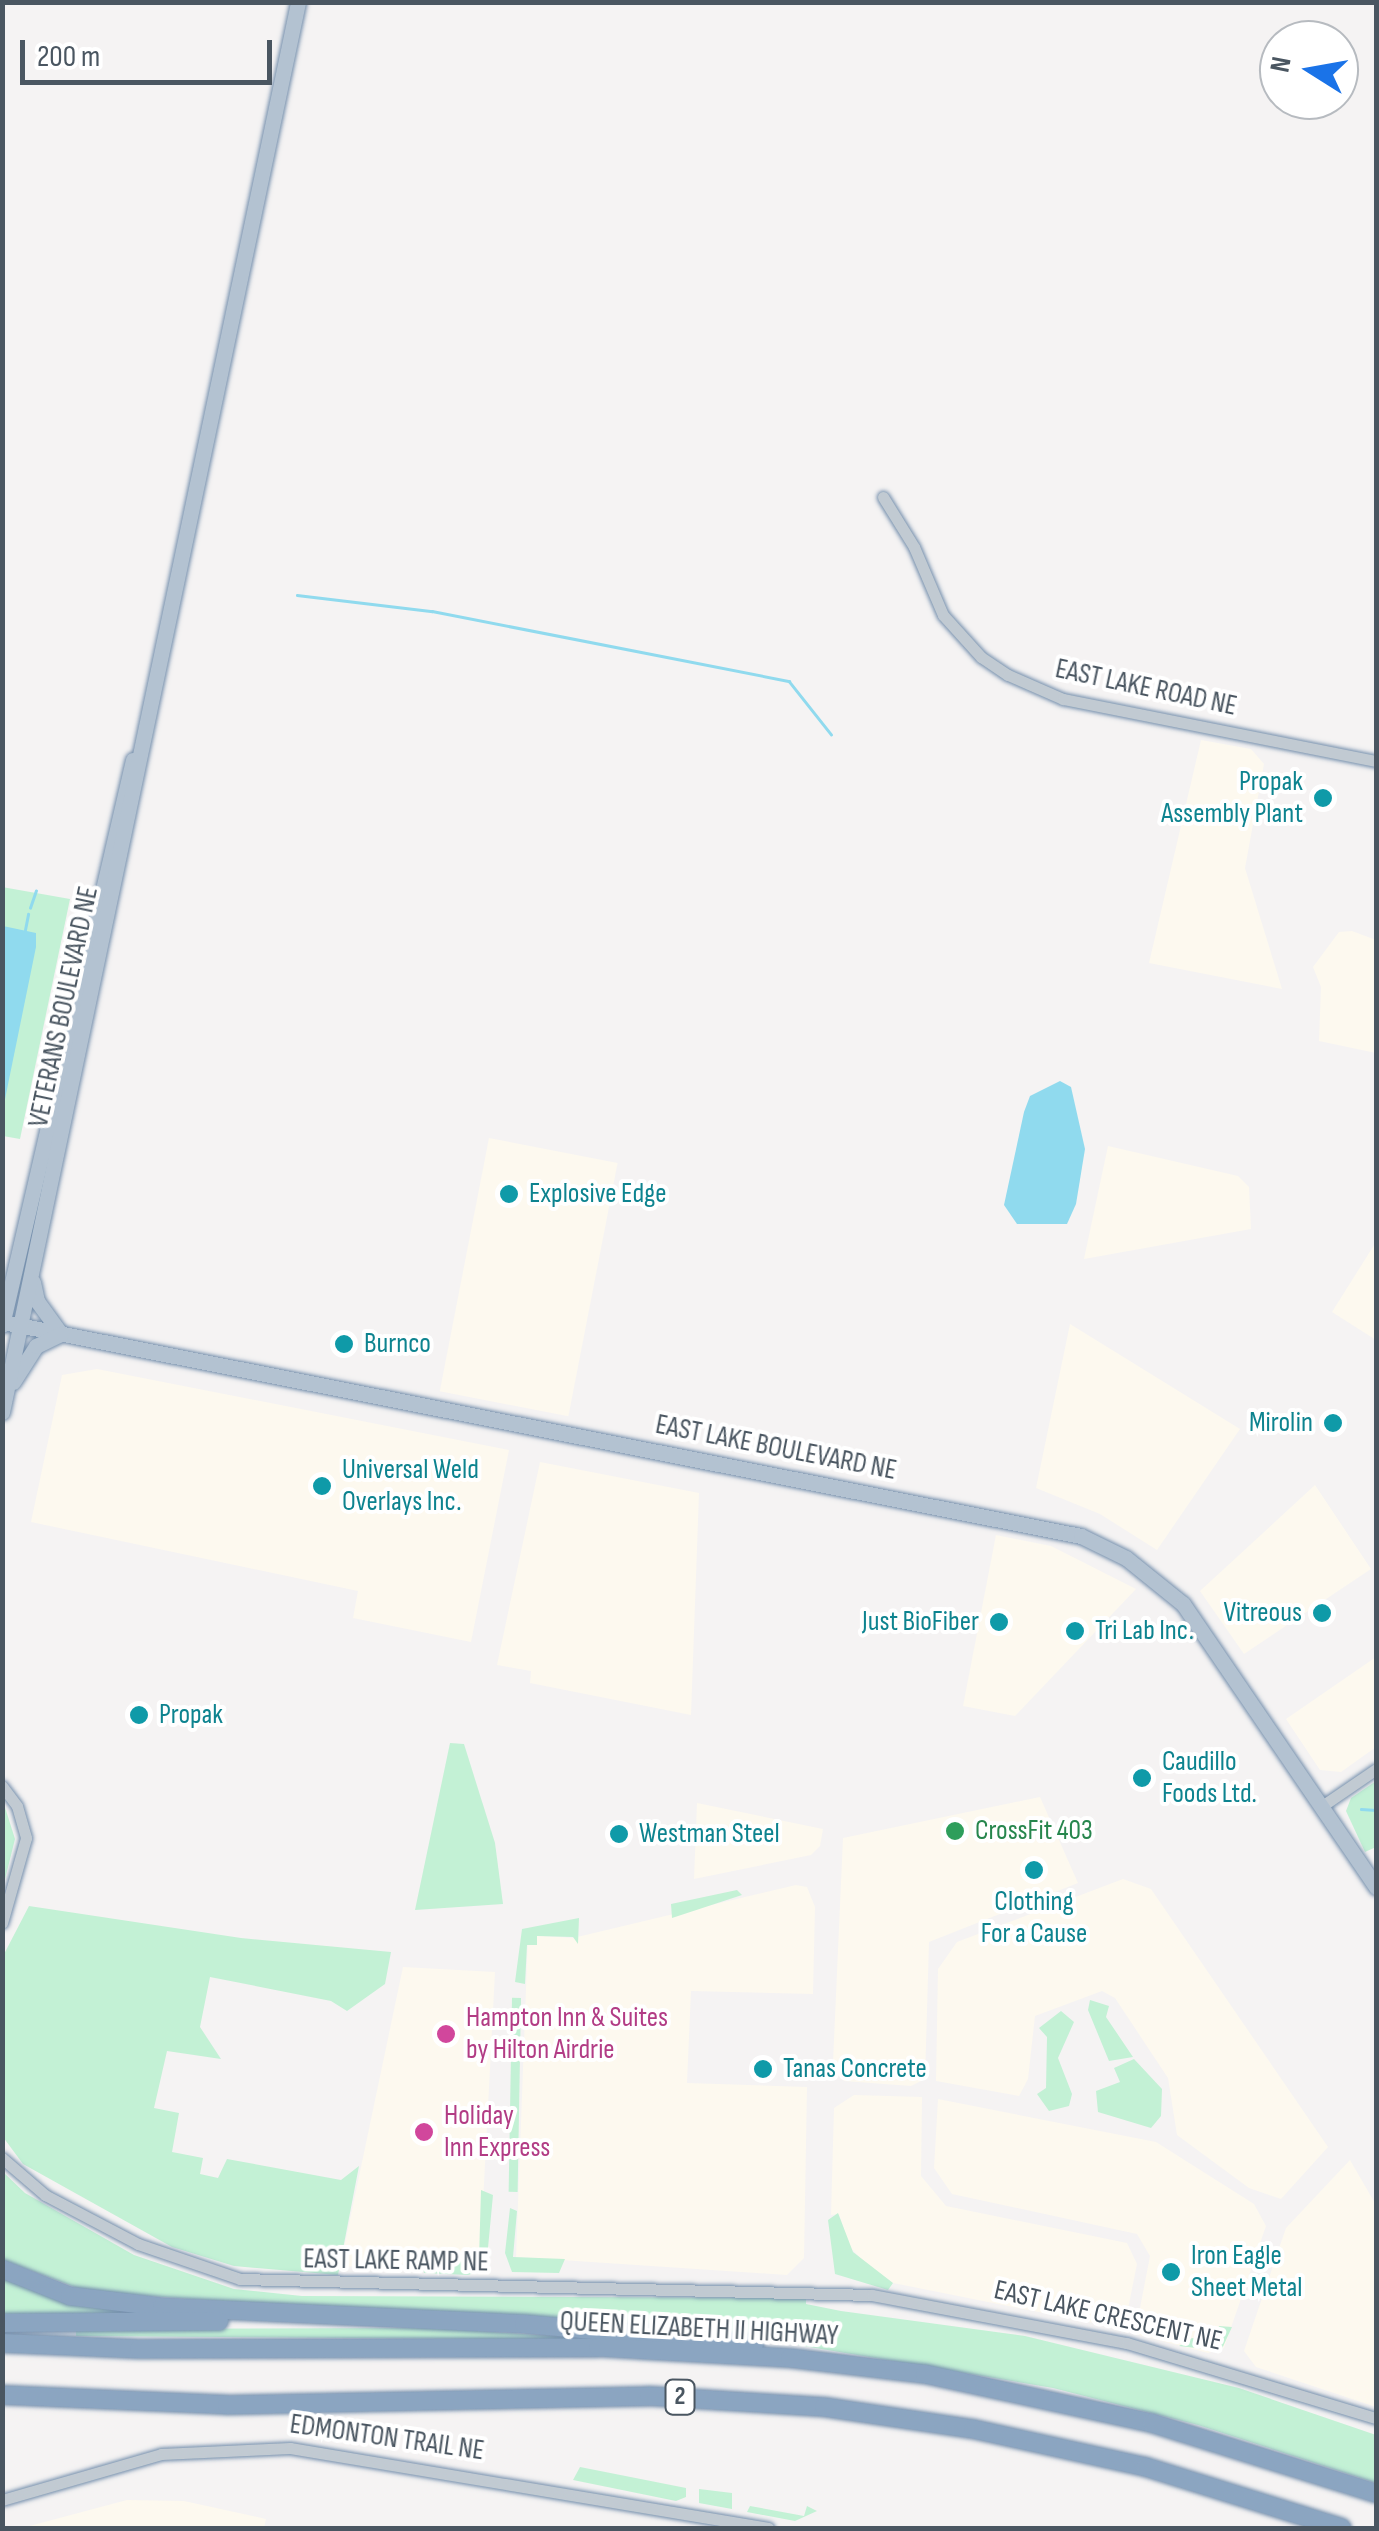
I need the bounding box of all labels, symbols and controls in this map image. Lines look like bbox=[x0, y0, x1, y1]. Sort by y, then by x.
scale bar bbox=[25, 20, 278, 82]
north arrow bbox=[1259, 20, 1359, 120]
text: 200 m bbox=[37, 39, 100, 75]
text: N bbox=[1263, 54, 1299, 75]
street label: EAST LAKE ROAD NE bbox=[1052, 652, 1240, 724]
place label: Propak Assembly Plant bbox=[1161, 765, 1303, 831]
marker: Propak Assembly Plant bbox=[1312, 787, 1334, 809]
street label: VETERANS BOULEVARD NE bbox=[22, 884, 106, 1130]
place label: Explosive Edge bbox=[529, 1177, 666, 1211]
marker: Explosive Edge bbox=[498, 1183, 520, 1205]
place label: Burnco bbox=[364, 1327, 431, 1361]
marker: Burnco bbox=[333, 1333, 355, 1355]
place label: Mirolin bbox=[1249, 1406, 1313, 1440]
street label: EAST LAKE BOULEVARD NE bbox=[653, 1408, 899, 1488]
marker: Mirolin bbox=[1322, 1412, 1344, 1434]
place label: Universal Weld Overlays Inc. bbox=[342, 1453, 479, 1519]
marker: Universal Weld Overlays Inc. bbox=[311, 1475, 333, 1497]
place label: Vitreous bbox=[1223, 1596, 1302, 1630]
marker: Vitreous bbox=[1311, 1602, 1333, 1624]
place label: Just BioFiber bbox=[862, 1605, 979, 1639]
marker: Just BioFiber bbox=[988, 1611, 1010, 1633]
place label: Tri Lab Inc. bbox=[1095, 1614, 1194, 1648]
marker: Tri Lab Inc. bbox=[1064, 1620, 1086, 1642]
place label: Propak bbox=[159, 1698, 223, 1732]
marker: Propak bbox=[128, 1704, 150, 1726]
place label: Caudillo Foods Ltd. bbox=[1162, 1745, 1257, 1811]
marker: Caudillo Foods Ltd. bbox=[1131, 1767, 1153, 1789]
place label: CrossFit 403 bbox=[975, 1814, 1093, 1848]
place label: Westman Steel bbox=[639, 1817, 780, 1851]
marker: CrossFit 403 bbox=[944, 1820, 966, 1842]
marker: Westman Steel bbox=[608, 1823, 630, 1845]
marker: Clothing For a Cause bbox=[1023, 1859, 1045, 1881]
place label: Clothing For a Cause bbox=[981, 1885, 1087, 1951]
place label: Hampton Inn & Suites by Hilton Airdrie bbox=[466, 2001, 668, 2067]
marker: Hampton Inn & Suites by Hilton Airdrie bbox=[435, 2023, 457, 2045]
place label: Tanas Concrete bbox=[783, 2052, 927, 2086]
marker: Tanas Concrete bbox=[752, 2058, 774, 2080]
place label: Holiday Inn Express bbox=[444, 2099, 550, 2165]
marker: Holiday Inn Express bbox=[413, 2121, 435, 2143]
place label: Iron Eagle Sheet Metal bbox=[1191, 2239, 1303, 2305]
street label: EAST LAKE RAMP NE bbox=[303, 2243, 489, 2279]
marker: Iron Eagle Sheet Metal bbox=[1160, 2261, 1182, 2283]
street label: EAST LAKE CRESCENT NE bbox=[991, 2273, 1225, 2359]
street label: QUEEN ELIZABETH II HIGHWAY bbox=[559, 2305, 839, 2353]
road number: 2 bbox=[662, 2377, 698, 2417]
street label: EDMONTON TRAIL NE bbox=[288, 2408, 486, 2468]

